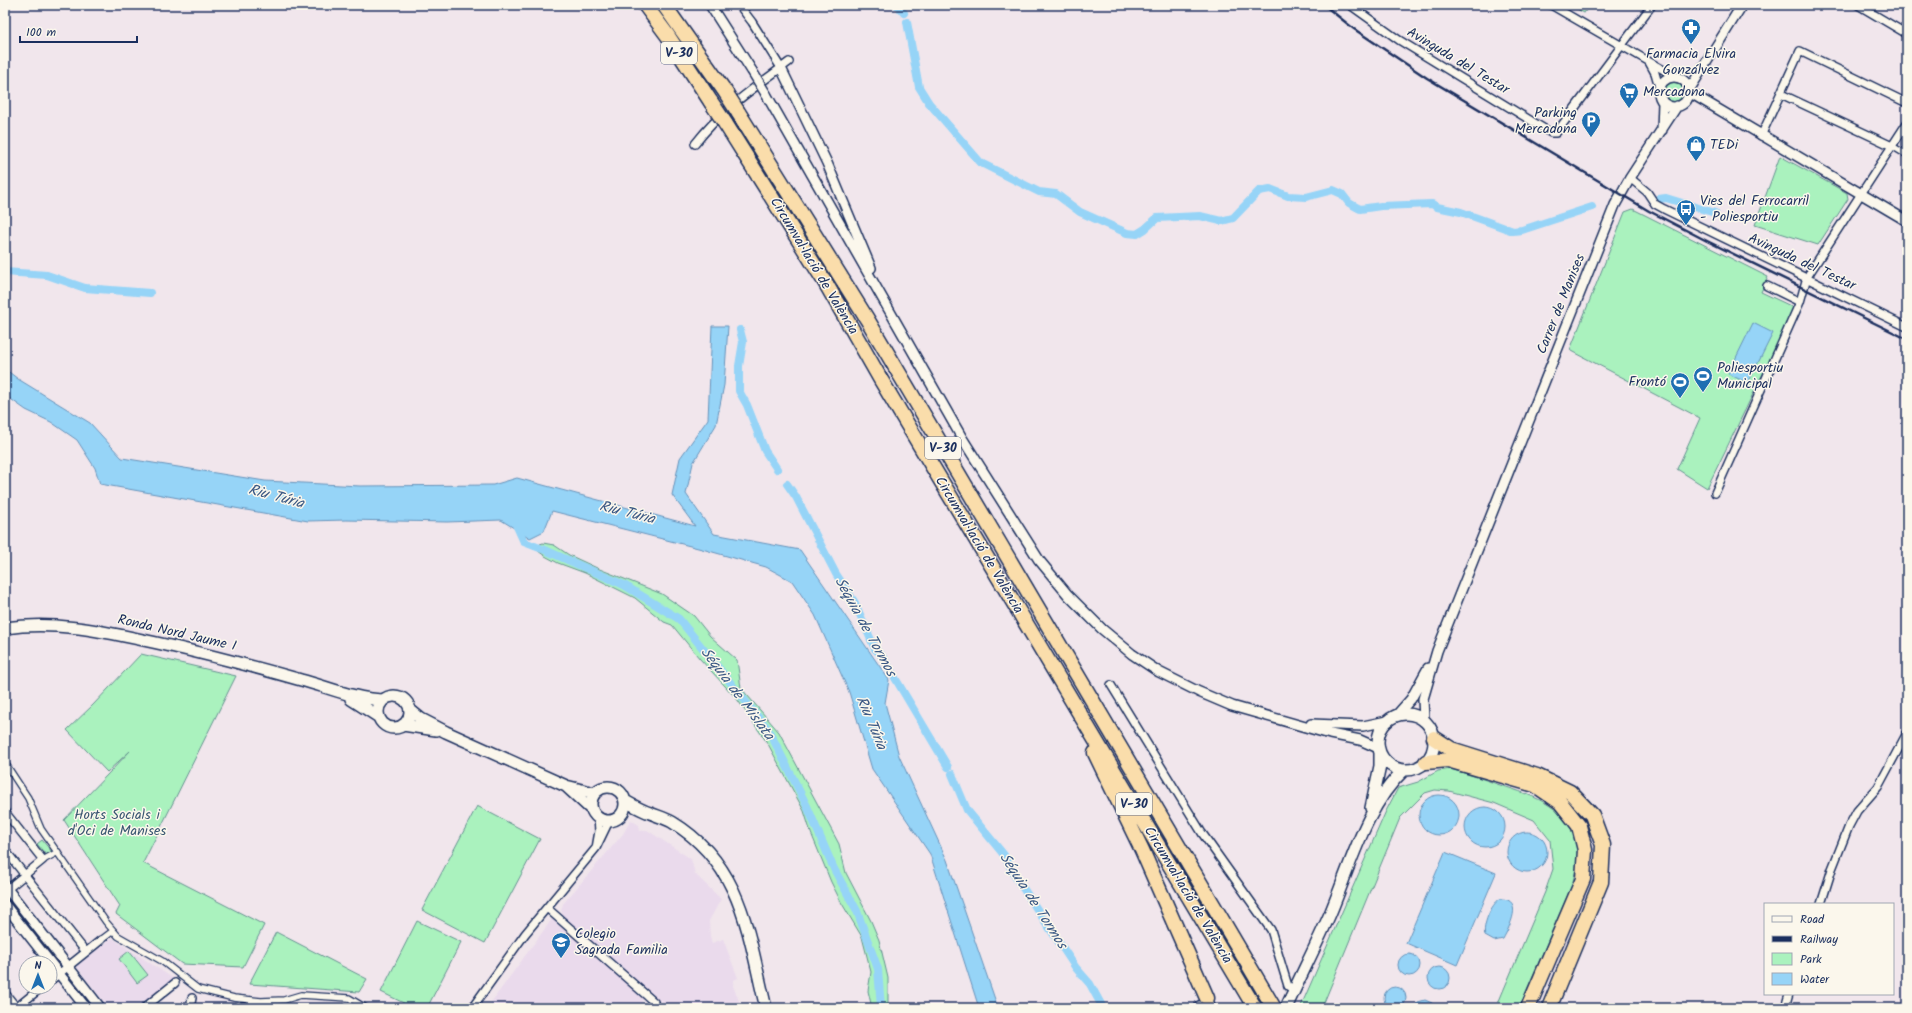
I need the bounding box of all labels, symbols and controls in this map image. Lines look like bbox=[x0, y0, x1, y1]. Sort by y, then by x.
pharmacy icon: Farmacia Elvira Gonzálvez bbox=[1680, 17, 1702, 45]
scale bar bbox=[20, 18, 137, 44]
street label: Avinguda del Testar bbox=[1402, 22, 1515, 101]
text: 100 m bbox=[26, 23, 57, 42]
road number: V-30 bbox=[661, 42, 697, 64]
place label: Farmacia Elvira Gonzálvez bbox=[1646, 43, 1736, 81]
supermarket icon: Mercadona bbox=[1618, 81, 1640, 109]
place label: Mercadona bbox=[1643, 81, 1705, 103]
place label: Parking Mercadona bbox=[1515, 102, 1577, 140]
parking icon: Parking Mercadona bbox=[1580, 110, 1602, 138]
shop icon: TEDi bbox=[1685, 134, 1707, 162]
place label: TEDi bbox=[1710, 134, 1739, 156]
place label: Vies del Ferrocarril - Poliesportiu bbox=[1700, 190, 1810, 228]
street label: Circumval·lació de València bbox=[764, 193, 864, 339]
bus stop icon: Vies del Ferrocarril - Poliesportiu bbox=[1675, 198, 1697, 226]
street label: Avinguda del Testar bbox=[1745, 227, 1861, 297]
street label: Carrer de Manises bbox=[1531, 251, 1591, 357]
place label: Poliesportiu Municipal bbox=[1717, 357, 1783, 395]
sports icon: Poliesportiu Municipal bbox=[1692, 365, 1714, 393]
place label: Frontó bbox=[1628, 371, 1667, 393]
sports icon: Frontó bbox=[1669, 371, 1691, 399]
road number: V-30 bbox=[925, 437, 961, 459]
street label: Circumval·lació de València bbox=[929, 472, 1029, 618]
water label: Riu Túria bbox=[246, 478, 307, 516]
water label: Riu Túria bbox=[597, 495, 658, 532]
water label: Séquia de Tormos bbox=[828, 573, 903, 683]
street label: Ronda Nord Jaume I bbox=[115, 609, 239, 657]
water label: Séquia de Mislata bbox=[694, 642, 781, 746]
water label: Riu Túria bbox=[849, 692, 893, 755]
road number: V-30 bbox=[1116, 793, 1152, 815]
park label: Horts Socials i d'Oci de Manises bbox=[68, 804, 166, 842]
street label: Circumval·lació de València bbox=[1138, 822, 1238, 968]
water label: Séquia de Tormos bbox=[993, 848, 1074, 955]
legend bbox=[1764, 903, 1894, 995]
text: Road bbox=[1800, 910, 1825, 929]
place label: Colegio Sagrada Familia bbox=[575, 923, 668, 961]
text: Railway bbox=[1800, 930, 1838, 949]
school or university icon: Colegio Sagrada Familia bbox=[550, 931, 572, 959]
text: Park bbox=[1800, 950, 1822, 969]
north arrow bbox=[18, 955, 58, 995]
text: N bbox=[35, 957, 42, 975]
text: Water bbox=[1800, 970, 1830, 989]

